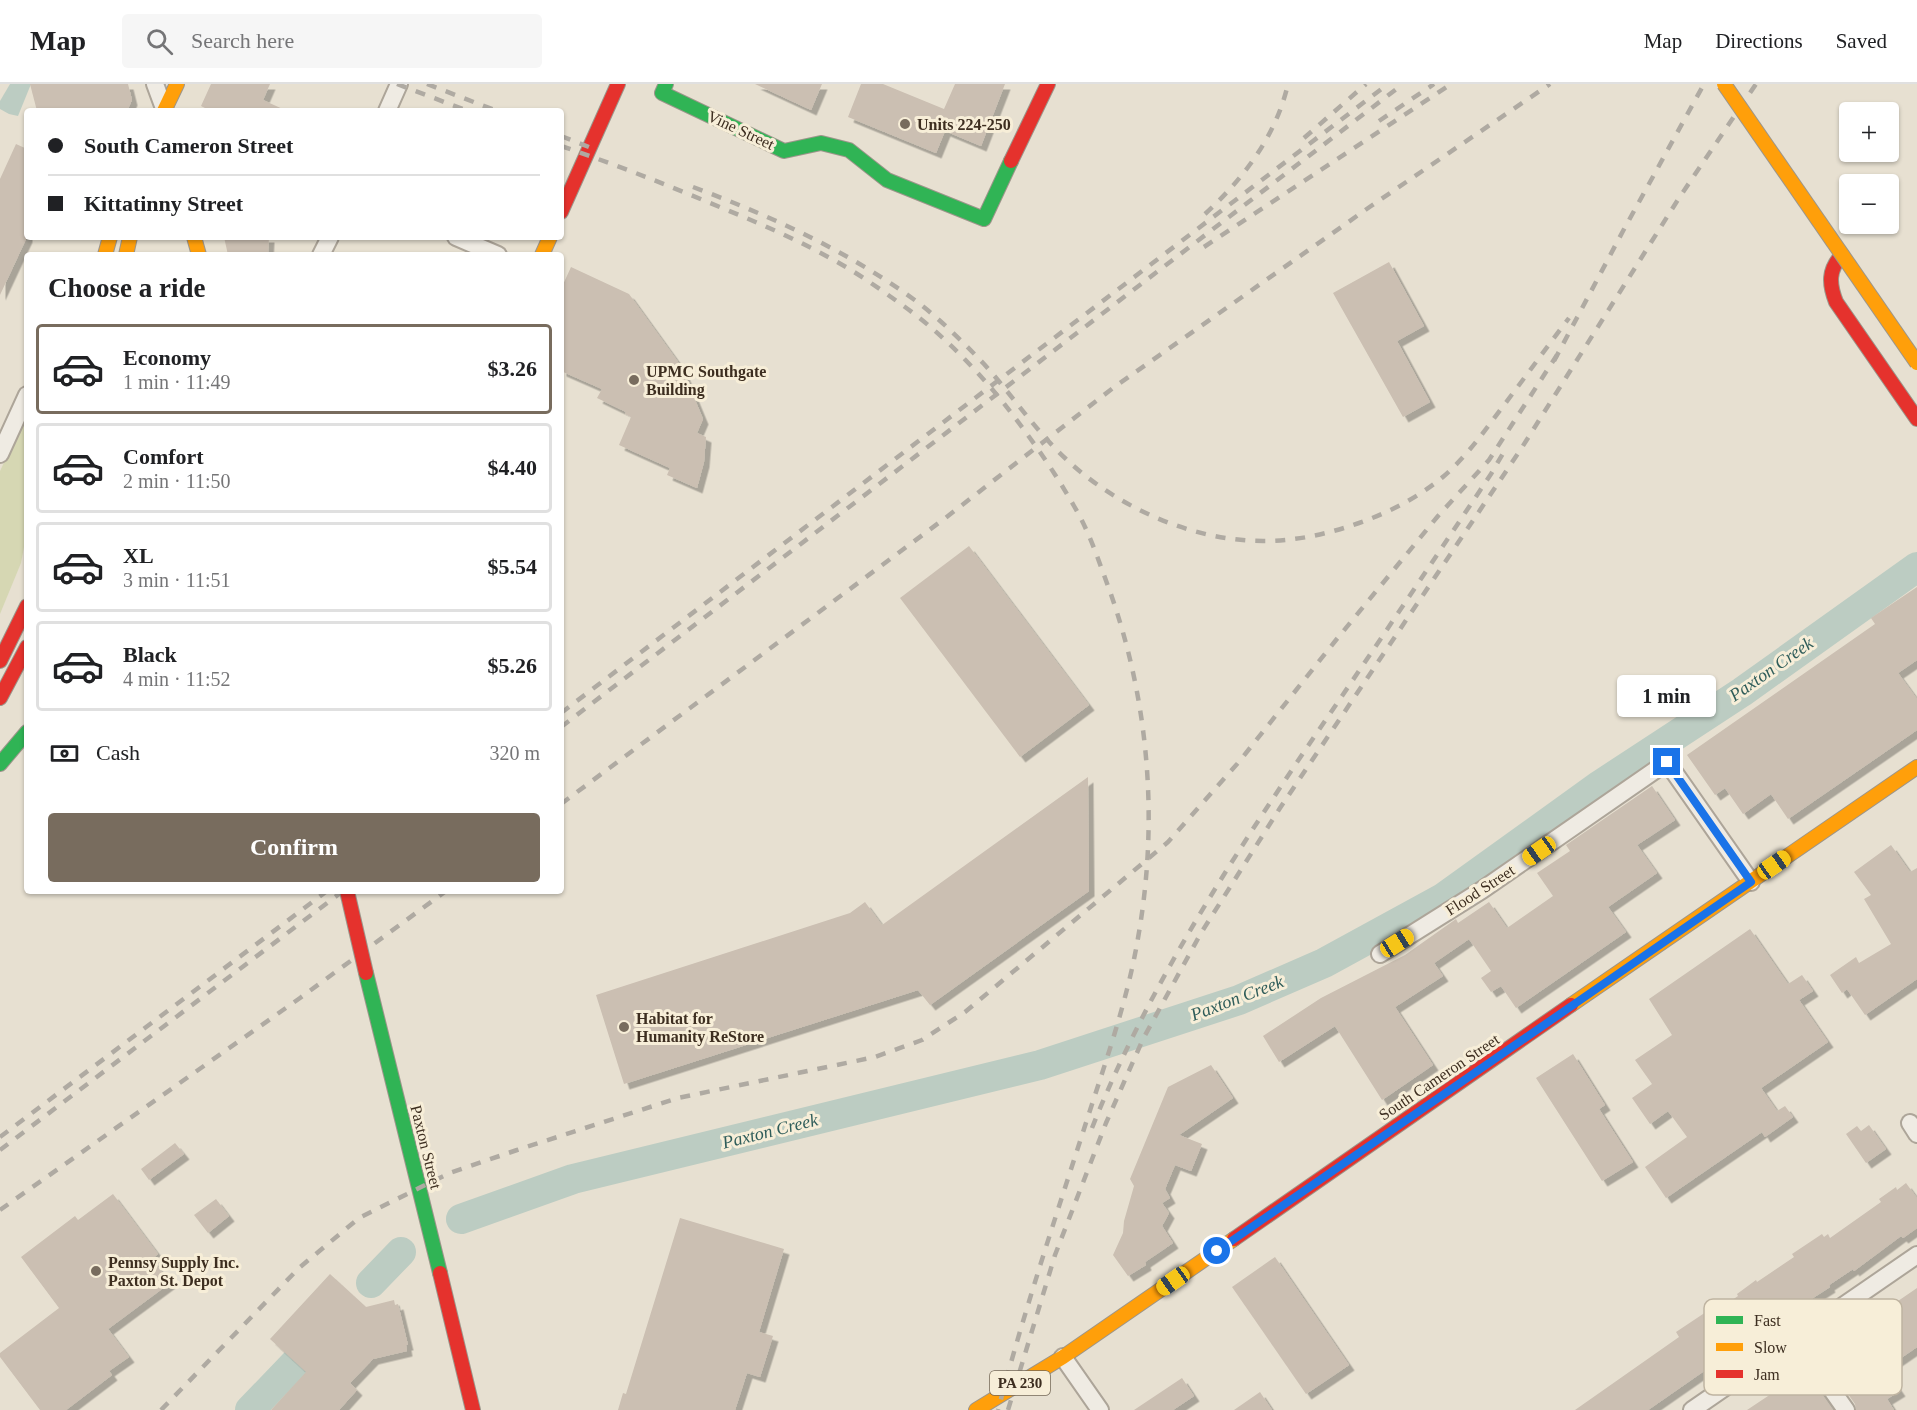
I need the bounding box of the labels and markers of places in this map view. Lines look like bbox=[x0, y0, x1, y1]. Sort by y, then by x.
place label: Units 224-250 bbox=[917, 116, 1011, 133]
marker: Units 224-250 bbox=[898, 117, 912, 131]
place label: UPMC Southgate Building bbox=[646, 363, 766, 399]
marker: UPMC Southgate Building bbox=[627, 373, 641, 387]
place label: Habitat for Humanity ReStore bbox=[636, 1010, 764, 1046]
marker: Habitat for Humanity ReStore bbox=[617, 1020, 631, 1034]
place label: Pennsy Supply Inc. Paxton St. Depot bbox=[108, 1254, 239, 1290]
marker: Pennsy Supply Inc. Paxton St. Depot bbox=[89, 1264, 103, 1278]

